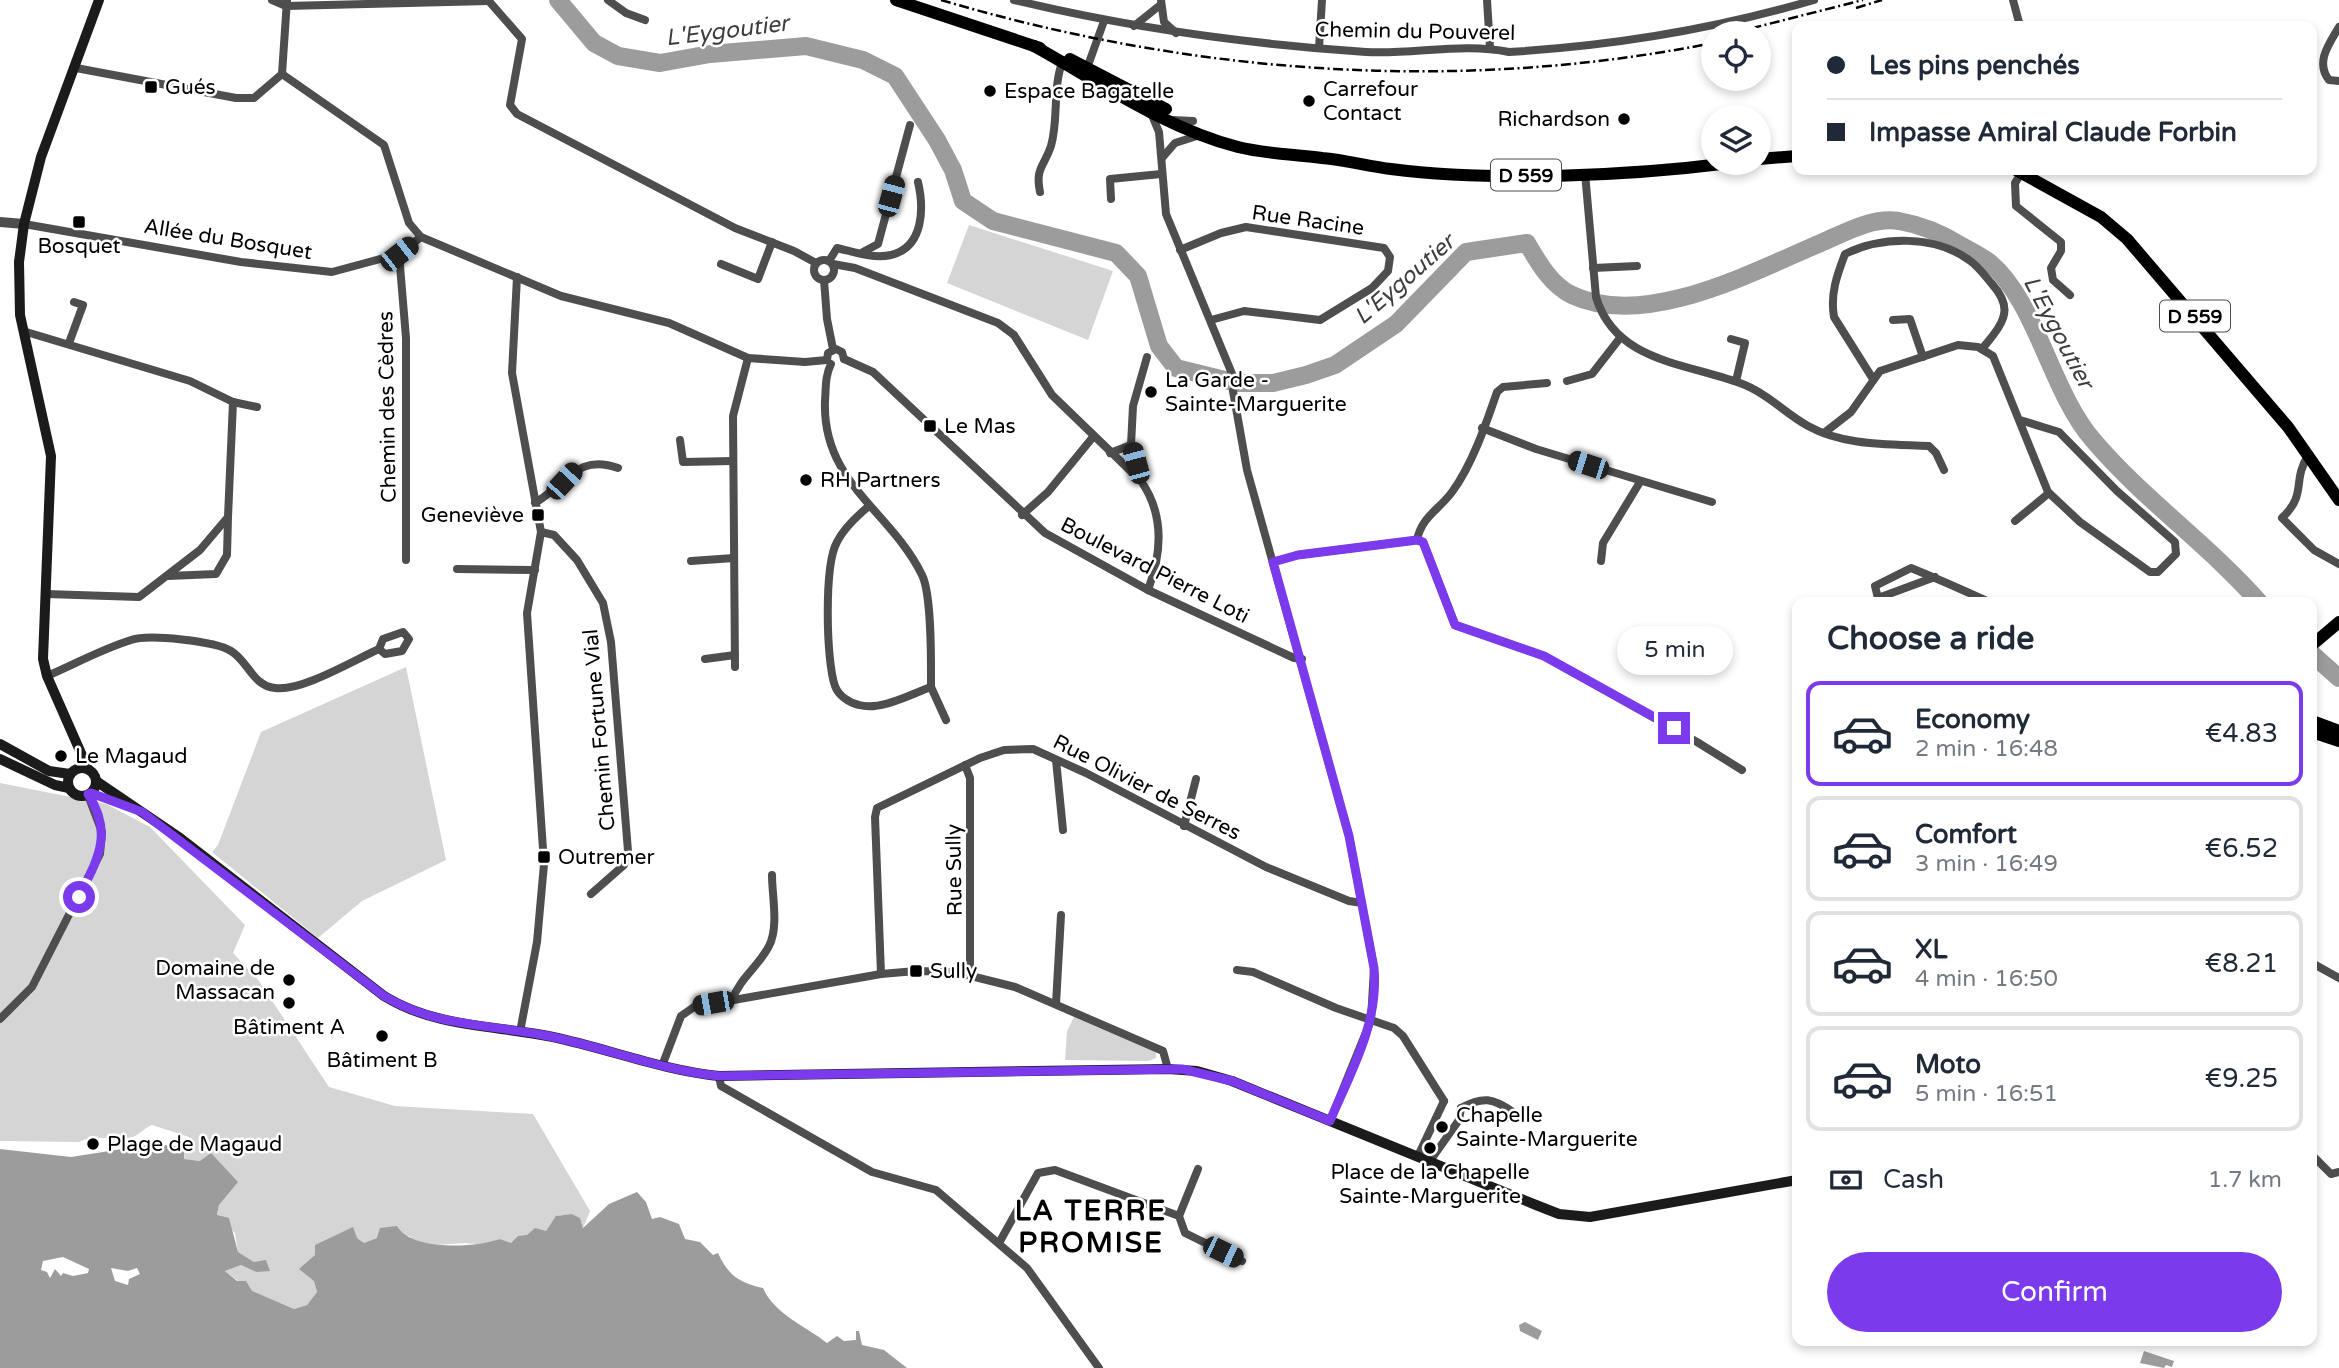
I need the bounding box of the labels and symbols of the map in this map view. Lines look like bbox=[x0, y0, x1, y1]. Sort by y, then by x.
water label: L'Eygoutier bbox=[664, 9, 793, 52]
street label: Chemin du Pouverel bbox=[1314, 17, 1516, 46]
place label: Gués bbox=[165, 75, 216, 100]
place label: Carrefour Contact bbox=[1323, 77, 1418, 126]
marker: Gués bbox=[143, 79, 159, 95]
place label: Espace Bagatelle bbox=[1004, 79, 1174, 104]
marker: Espace Bagatelle bbox=[982, 83, 998, 99]
marker: Carrefour Contact bbox=[1301, 93, 1317, 109]
place label: Richardson bbox=[1497, 107, 1610, 132]
marker: Richardson bbox=[1616, 111, 1632, 127]
road number: D 559 bbox=[1491, 160, 1561, 190]
car bbox=[876, 173, 907, 219]
street label: Rue Racine bbox=[1250, 200, 1366, 241]
marker: Bosquet bbox=[71, 214, 87, 230]
street label: Allée du Bosquet bbox=[142, 214, 314, 265]
water label: L'Eygoutier bbox=[1349, 227, 1463, 331]
car bbox=[376, 233, 423, 275]
place label: Bosquet bbox=[37, 234, 121, 259]
water label: L'Eygoutier bbox=[2017, 271, 2101, 396]
road number: D 559 bbox=[2160, 300, 2230, 332]
street label: Chemin des Cèdres bbox=[373, 311, 402, 503]
place label: La Garde - Sainte-Marguerite bbox=[1165, 368, 1347, 417]
marker: La Garde - Sainte-Marguerite bbox=[1143, 384, 1159, 400]
place label: Le Mas bbox=[944, 414, 1016, 439]
marker: Le Mas bbox=[922, 418, 938, 434]
car bbox=[1121, 440, 1152, 486]
car bbox=[1565, 449, 1612, 481]
car bbox=[542, 458, 587, 504]
place label: RH Partners bbox=[820, 468, 941, 493]
marker: RH Partners bbox=[798, 472, 814, 488]
place label: Geneviève bbox=[421, 503, 524, 528]
marker: Geneviève bbox=[530, 507, 546, 523]
street label: Boulevard Pierre Loti bbox=[1056, 512, 1253, 629]
callout: 5 min bbox=[1616, 626, 1732, 676]
street label: Chemin Fortune Vial bbox=[578, 628, 621, 832]
route end bbox=[1658, 712, 1690, 744]
street label: Rue Olivier de Serres bbox=[1049, 729, 1245, 846]
place label: Le Magaud bbox=[75, 744, 188, 769]
marker: Le Magaud bbox=[53, 748, 69, 764]
street label: Rue Sully bbox=[941, 824, 968, 916]
place label: Outremer bbox=[558, 845, 655, 870]
marker: Outremer bbox=[536, 849, 552, 865]
route start bbox=[63, 881, 95, 913]
place label: Domaine de Massacan bbox=[155, 956, 275, 1005]
place label: Sully bbox=[930, 959, 977, 984]
marker: Sully bbox=[908, 963, 924, 979]
marker: Domaine de Massacan bbox=[281, 972, 297, 988]
car bbox=[691, 989, 736, 1017]
marker: Bâtiment A bbox=[281, 995, 297, 1011]
place label: Bâtiment A bbox=[233, 1015, 345, 1040]
marker: Bâtiment B bbox=[374, 1028, 390, 1044]
place label: Bâtiment B bbox=[326, 1048, 438, 1073]
place label: Chapelle Sainte-Marguerite bbox=[1456, 1103, 1638, 1152]
marker: Chapelle Sainte-Marguerite bbox=[1434, 1119, 1450, 1135]
place label: Plage de Magaud bbox=[107, 1132, 282, 1157]
marker: Plage de Magaud bbox=[85, 1136, 101, 1152]
marker: Place de la Chapelle Sainte-Marguerite bbox=[1422, 1140, 1438, 1156]
place label: Place de la Chapelle Sainte-Marguerite bbox=[1330, 1160, 1530, 1209]
district label: LA TERRE PROMISE bbox=[1015, 1194, 1167, 1260]
car bbox=[1200, 1233, 1247, 1271]

